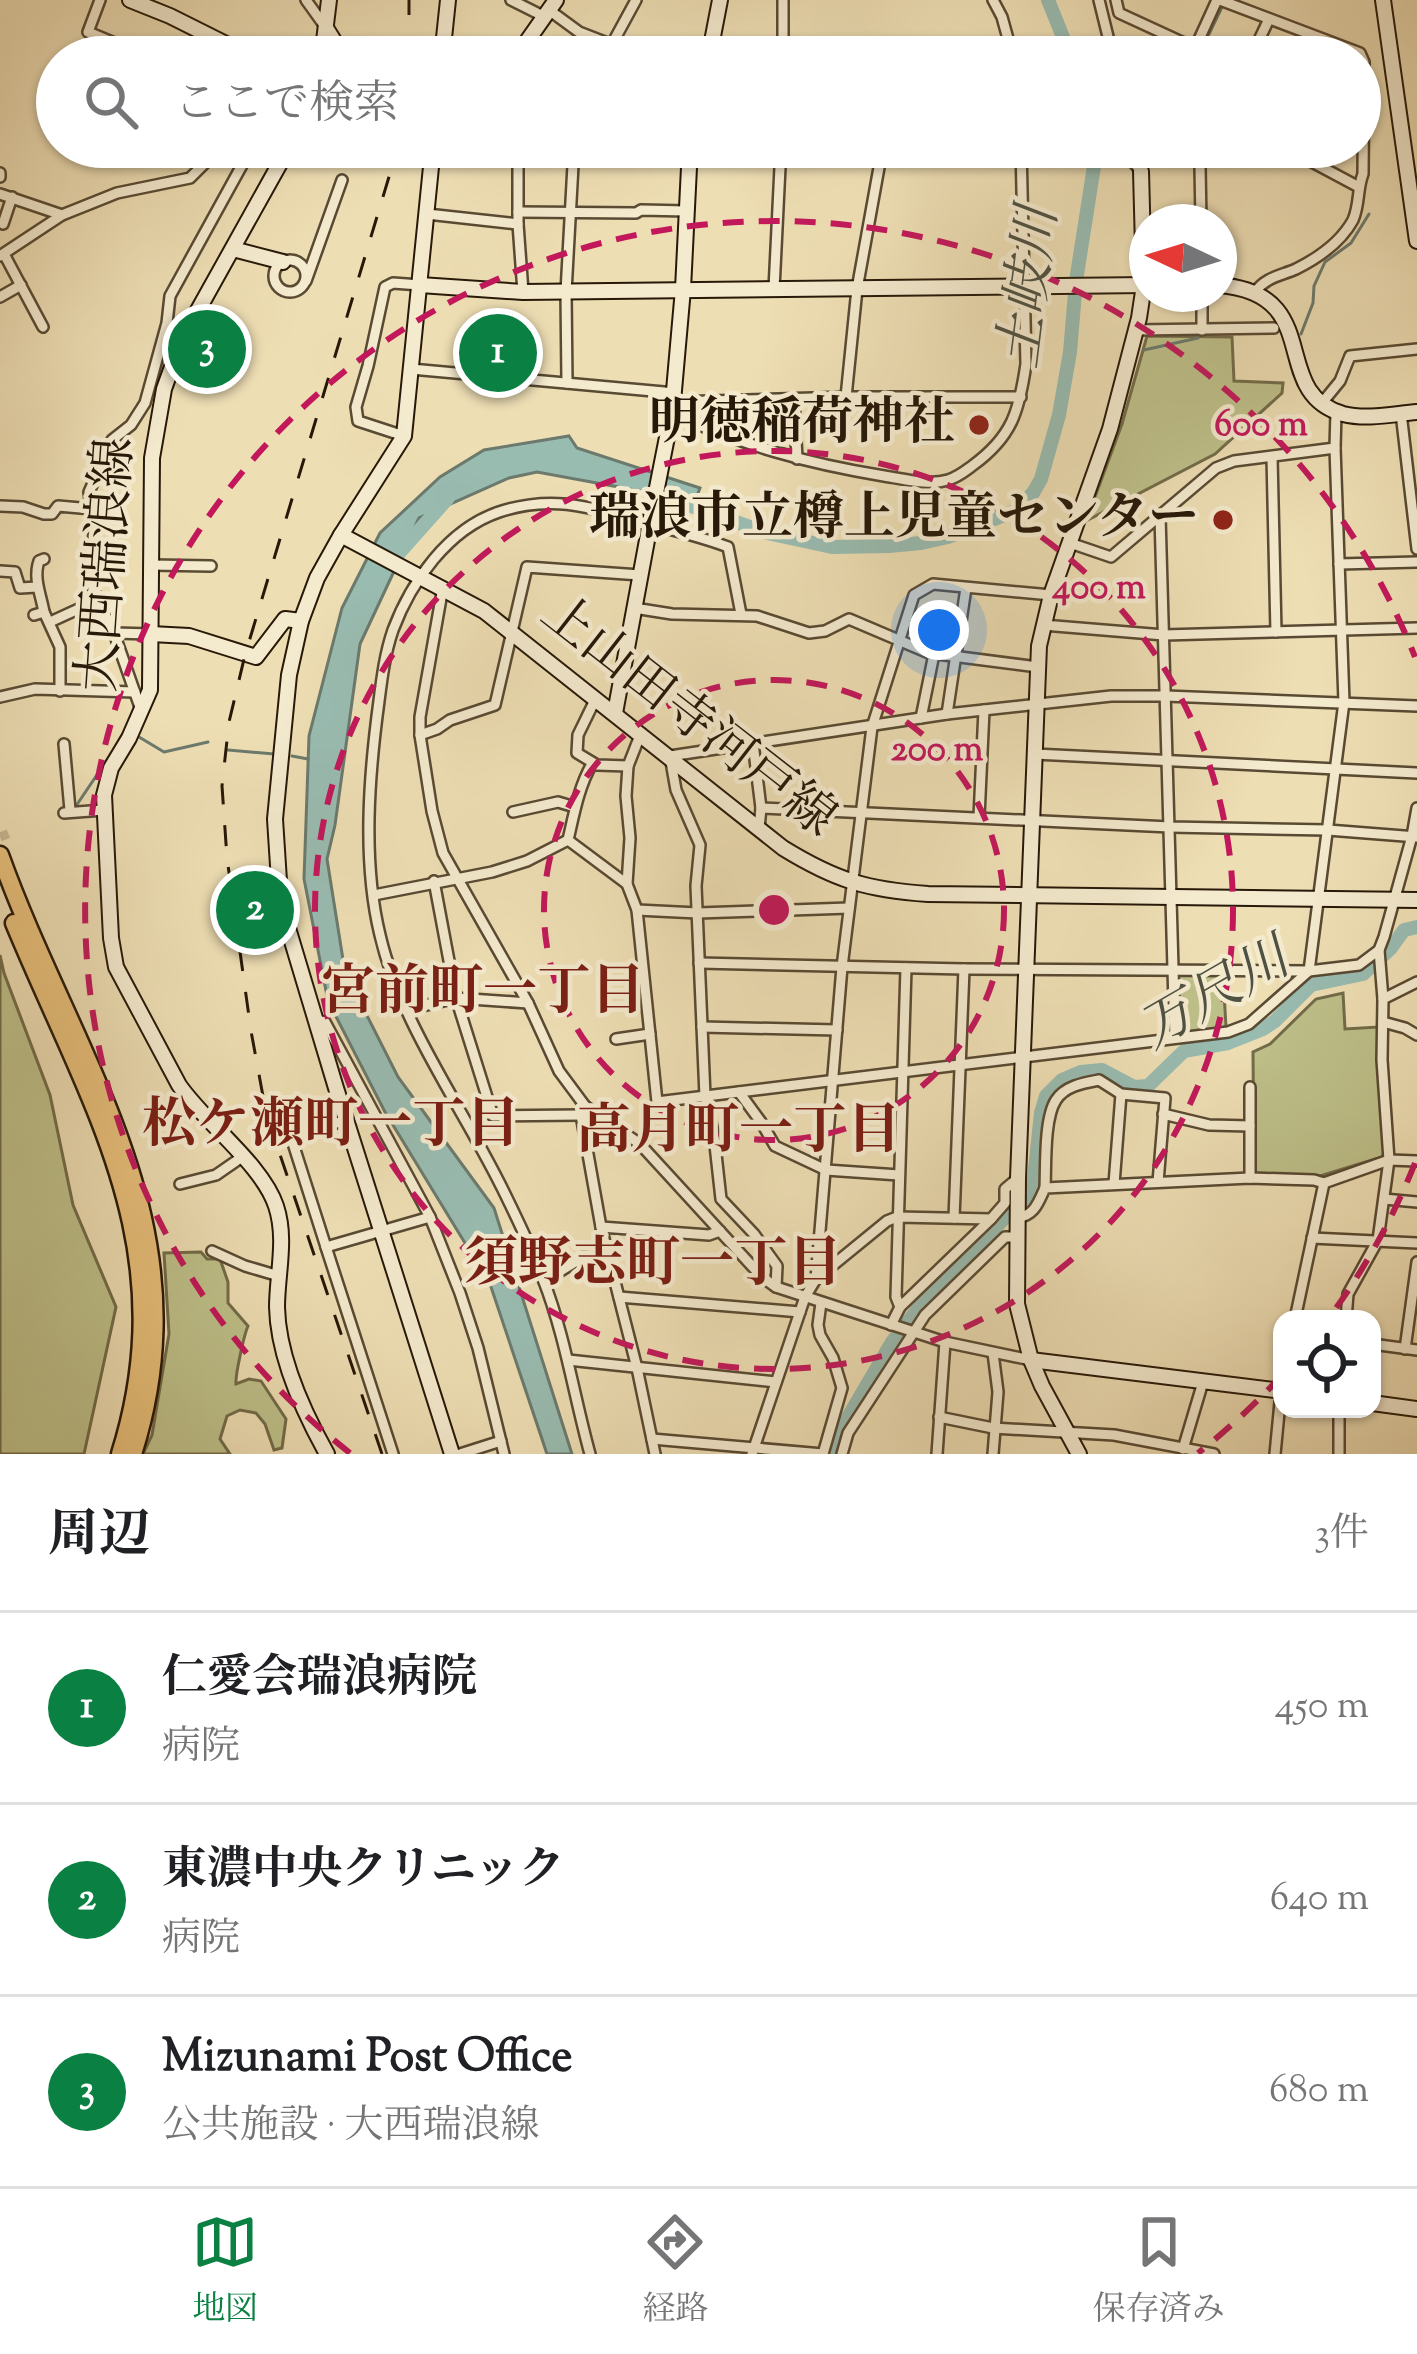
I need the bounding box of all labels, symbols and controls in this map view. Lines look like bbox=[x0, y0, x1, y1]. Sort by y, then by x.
search box bbox=[36, 36, 1381, 168]
icon: search bbox=[78, 69, 144, 135]
text: ここで検索 bbox=[174, 74, 399, 139]
water label: 土岐川 bbox=[983, 198, 1081, 373]
north arrow bbox=[1129, 204, 1237, 312]
pin: 3 bbox=[168, 304, 246, 394]
pin: 1 bbox=[459, 308, 537, 398]
place label: 明徳稲荷神社 bbox=[649, 389, 955, 462]
text: 600 m bbox=[1214, 400, 1308, 452]
marker: 明徳稲荷神社 bbox=[966, 412, 992, 438]
street label: 大西瑞浪線 bbox=[64, 435, 154, 695]
place label: 瑞浪市立樽上児童センター bbox=[589, 484, 1199, 557]
marker: 瑞浪市立樽上児童センター bbox=[1210, 507, 1236, 533]
text: 400 m bbox=[1051, 563, 1146, 615]
street label: 上山田寺河戸線 bbox=[524, 579, 850, 857]
your location bbox=[909, 600, 969, 660]
text: 200 m bbox=[891, 725, 983, 777]
pin: 2 bbox=[216, 865, 294, 955]
centre of rings bbox=[753, 889, 795, 931]
water label: 万尺川 bbox=[1126, 920, 1310, 1071]
district label: 宮前町一丁目 bbox=[321, 956, 645, 1034]
district label: 松ケ瀬町一丁目 bbox=[142, 1089, 520, 1167]
district label: 高月町一丁目 bbox=[577, 1095, 901, 1173]
district label: 須野志町一丁目 bbox=[464, 1228, 842, 1306]
map controls bbox=[1273, 1310, 1381, 1418]
button: locate bbox=[1273, 1310, 1381, 1418]
text: 周辺 bbox=[48, 1501, 150, 1574]
text: 3件 bbox=[1314, 1508, 1369, 1564]
text: 仁愛会瑞浪病院 bbox=[162, 1648, 477, 1713]
text: 1 bbox=[80, 1680, 94, 1736]
text: 450 m bbox=[1275, 1680, 1369, 1736]
text: 病院 bbox=[162, 1721, 240, 1777]
text: 東濃中央クリニック bbox=[162, 1840, 564, 1905]
text: 2 bbox=[78, 1872, 96, 1928]
text: 640 m bbox=[1270, 1872, 1369, 1928]
text: 病院 bbox=[162, 1913, 240, 1969]
text: Mizunami Post Office bbox=[162, 2027, 573, 2092]
text: 3 bbox=[79, 2064, 95, 2120]
text: 680 m bbox=[1269, 2064, 1369, 2120]
text: 公共施設 · 大西瑞浪線 bbox=[162, 2100, 539, 2156]
tab: 地図 bbox=[192, 2209, 258, 2335]
tab: 経路 bbox=[642, 2209, 708, 2335]
tab: 保存済み bbox=[1093, 2209, 1225, 2335]

